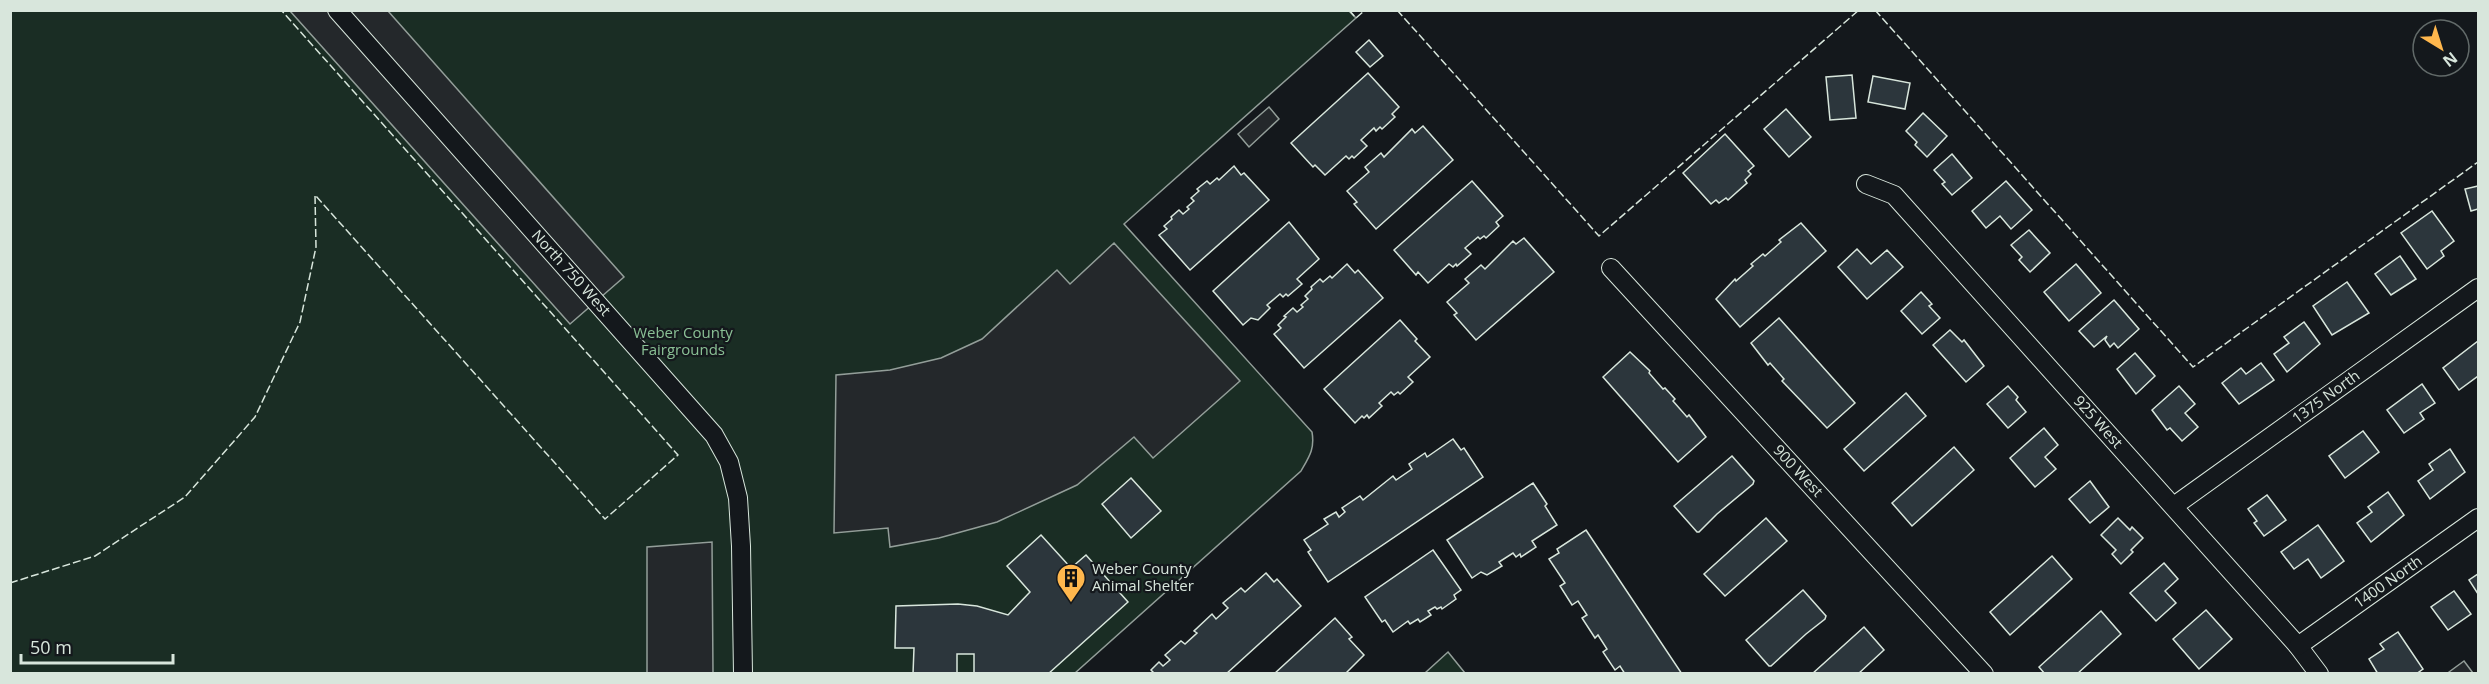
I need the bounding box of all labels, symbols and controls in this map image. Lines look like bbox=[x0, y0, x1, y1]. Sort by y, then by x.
north arrow bbox=[2411, 18, 2471, 78]
text: N bbox=[2438, 47, 2462, 72]
street label: North 750 West bbox=[528, 225, 616, 320]
park label: Weber County Fairgrounds bbox=[633, 322, 733, 359]
street label: 1375 North bbox=[2287, 365, 2363, 428]
street label: 925 West bbox=[2070, 391, 2128, 452]
street label: 900 West bbox=[1769, 440, 1828, 501]
street label: 1400 North bbox=[2349, 550, 2426, 612]
place label: Weber County Animal Shelter bbox=[1092, 558, 1194, 595]
building icon: Weber County Animal Shelter bbox=[1055, 562, 1087, 604]
scale bar bbox=[21, 627, 172, 665]
text: 50 m bbox=[30, 635, 72, 659]

